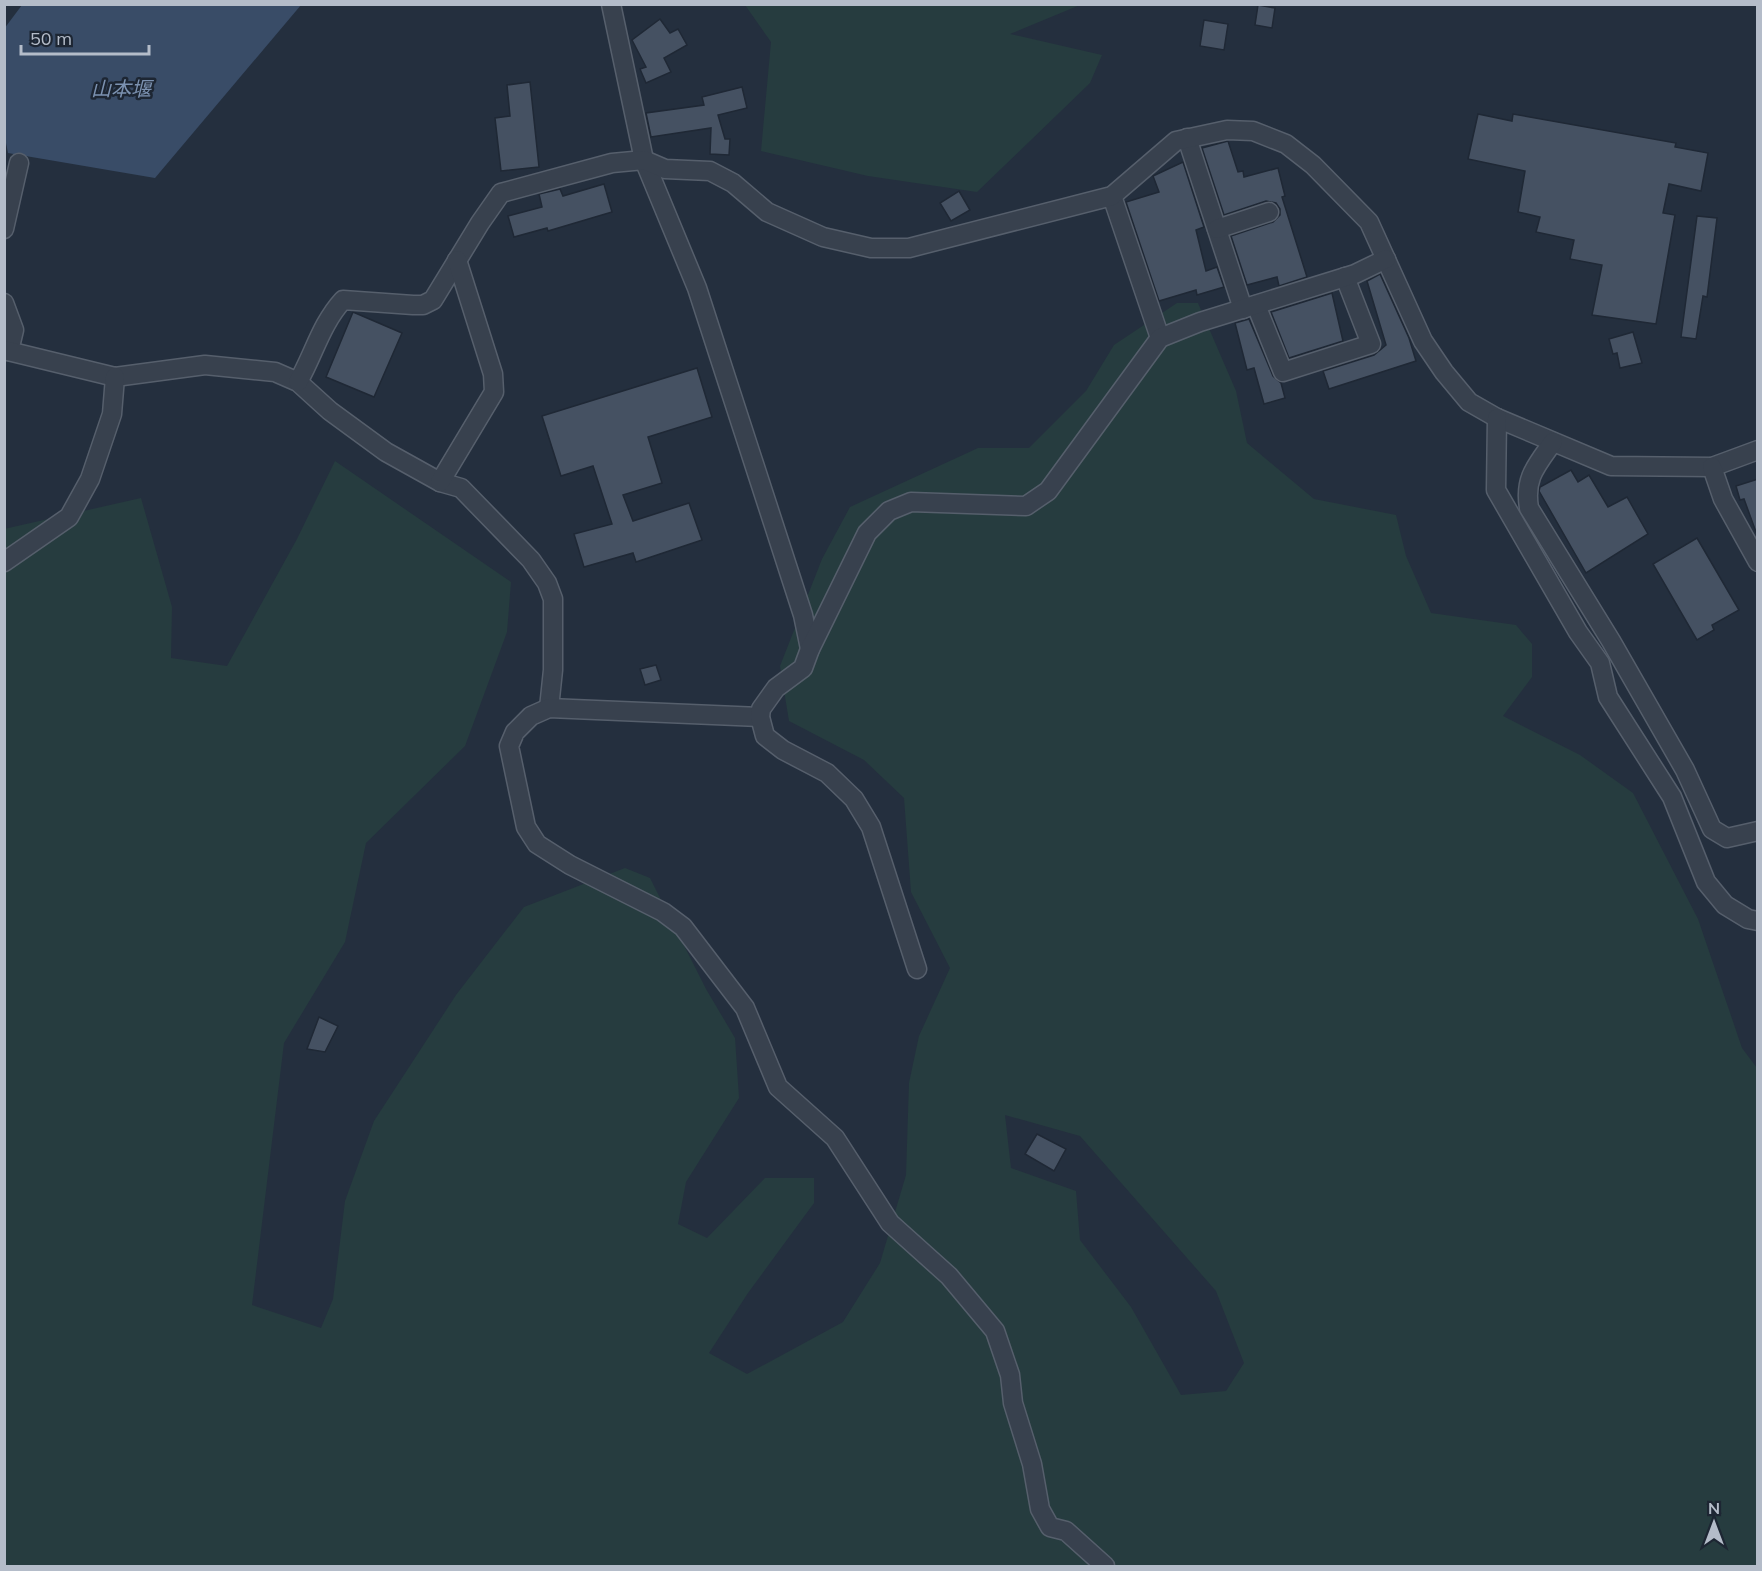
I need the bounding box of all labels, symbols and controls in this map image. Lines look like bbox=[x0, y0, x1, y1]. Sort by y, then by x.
scale bar bbox=[21, 18, 148, 56]
text: 50 m bbox=[30, 27, 72, 50]
water label: 山本堰 bbox=[91, 76, 155, 101]
north arrow bbox=[1684, 1493, 1744, 1553]
text: N bbox=[1708, 1498, 1720, 1518]

